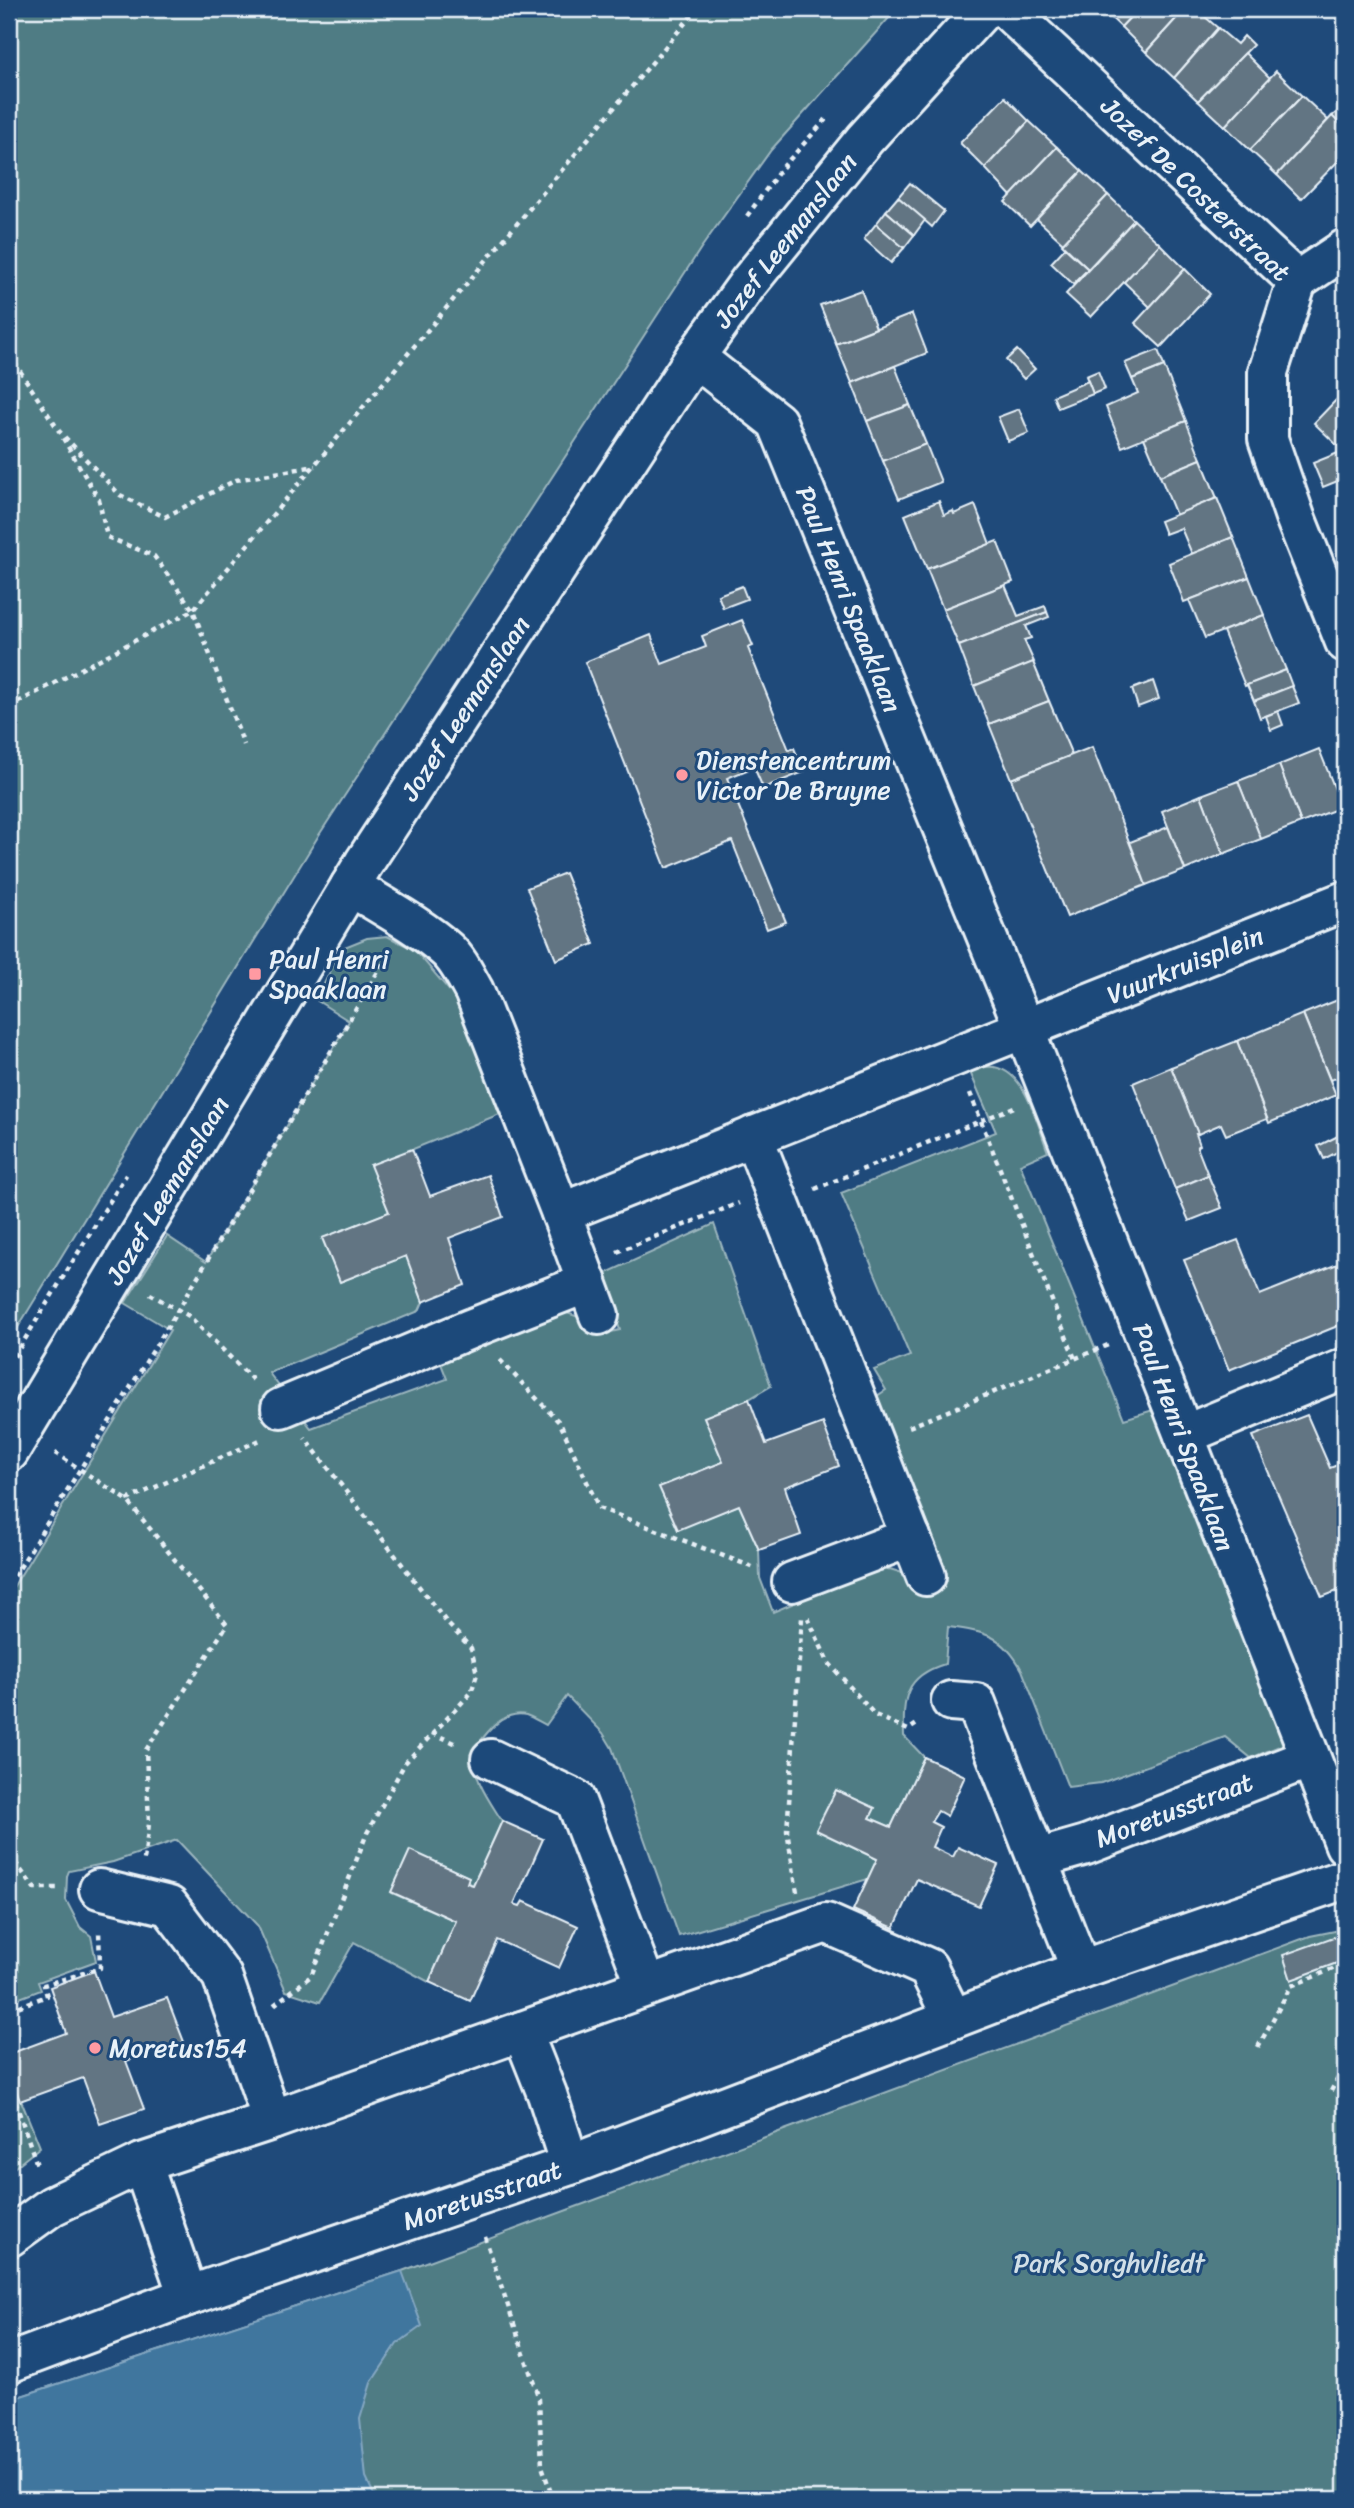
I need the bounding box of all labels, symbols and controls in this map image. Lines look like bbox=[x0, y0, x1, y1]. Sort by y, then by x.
street label: Jozef De Costerstraat bbox=[1089, 84, 1302, 293]
street label: Jozef Leemanslaan bbox=[701, 142, 869, 339]
street label: Paul Henri Spaaklaan bbox=[782, 478, 916, 720]
street label: Jozef Leemanslaan bbox=[387, 606, 542, 811]
place label: Dienstencentrum Victor De Bruyne bbox=[696, 737, 891, 813]
marker: Dienstencentrum Victor De Bruyne bbox=[674, 767, 690, 783]
street label: Vuurkruisplein bbox=[1100, 913, 1270, 1017]
place label: Paul Henri Spaaklaan bbox=[269, 936, 390, 1012]
marker: Paul Henri Spaaklaan bbox=[247, 966, 263, 982]
street label: Jozef Leemanslaan bbox=[92, 1087, 242, 1294]
street label: Paul Henri Spaaklaan bbox=[1119, 1316, 1249, 1558]
street label: Moretusstraat bbox=[1088, 1759, 1260, 1861]
place label: Moretus154 bbox=[109, 2025, 247, 2071]
marker: Moretus154 bbox=[87, 2040, 103, 2056]
street label: Moretusstraat bbox=[396, 2146, 568, 2244]
park label: Park Sorghvliedt bbox=[1013, 2240, 1206, 2286]

